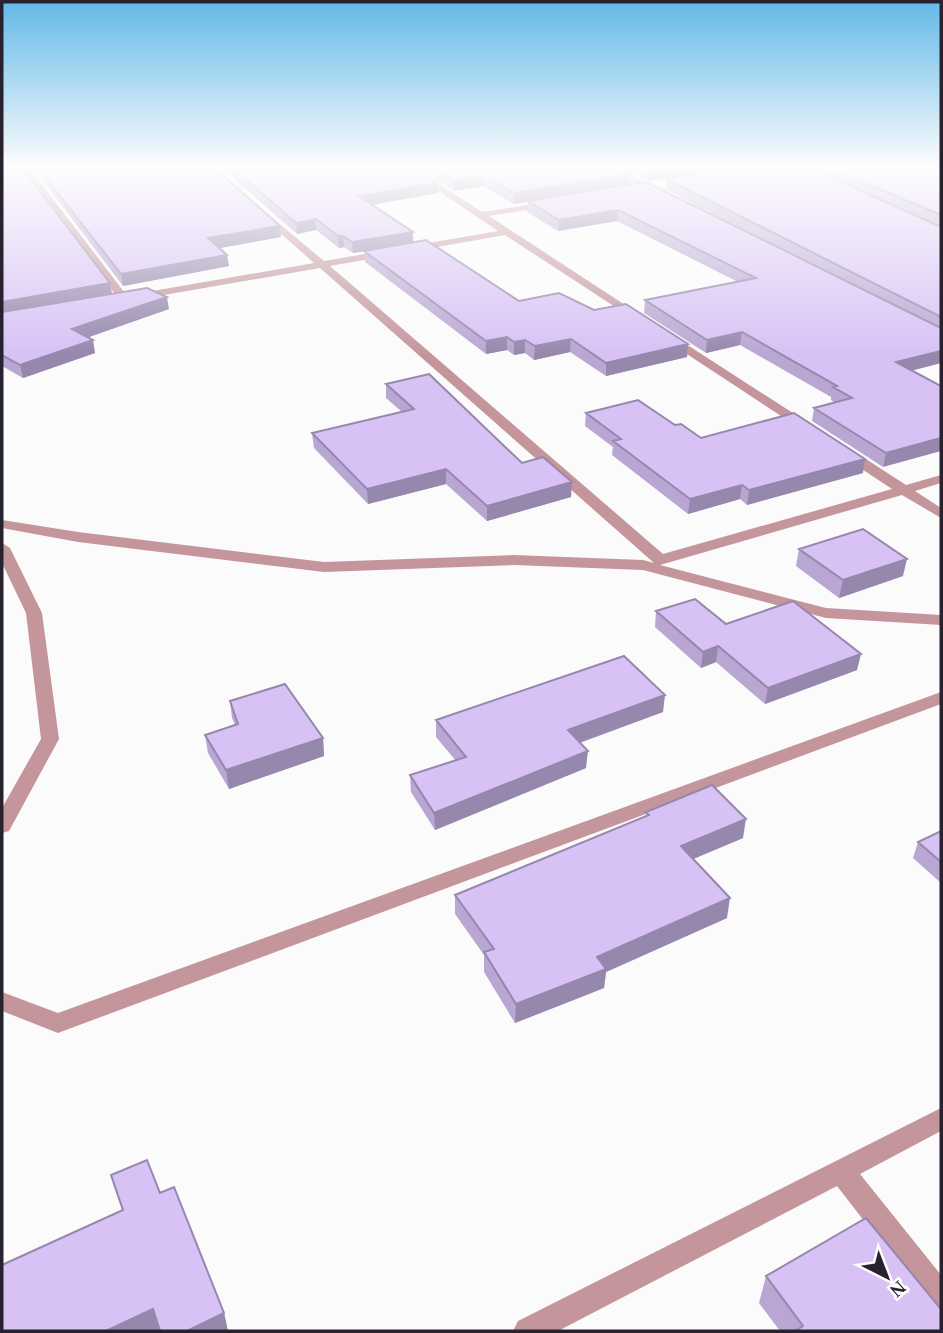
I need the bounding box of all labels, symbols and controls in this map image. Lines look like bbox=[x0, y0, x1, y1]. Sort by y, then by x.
north arrow bbox=[852, 1242, 922, 1312]
text: N bbox=[886, 1277, 910, 1302]

